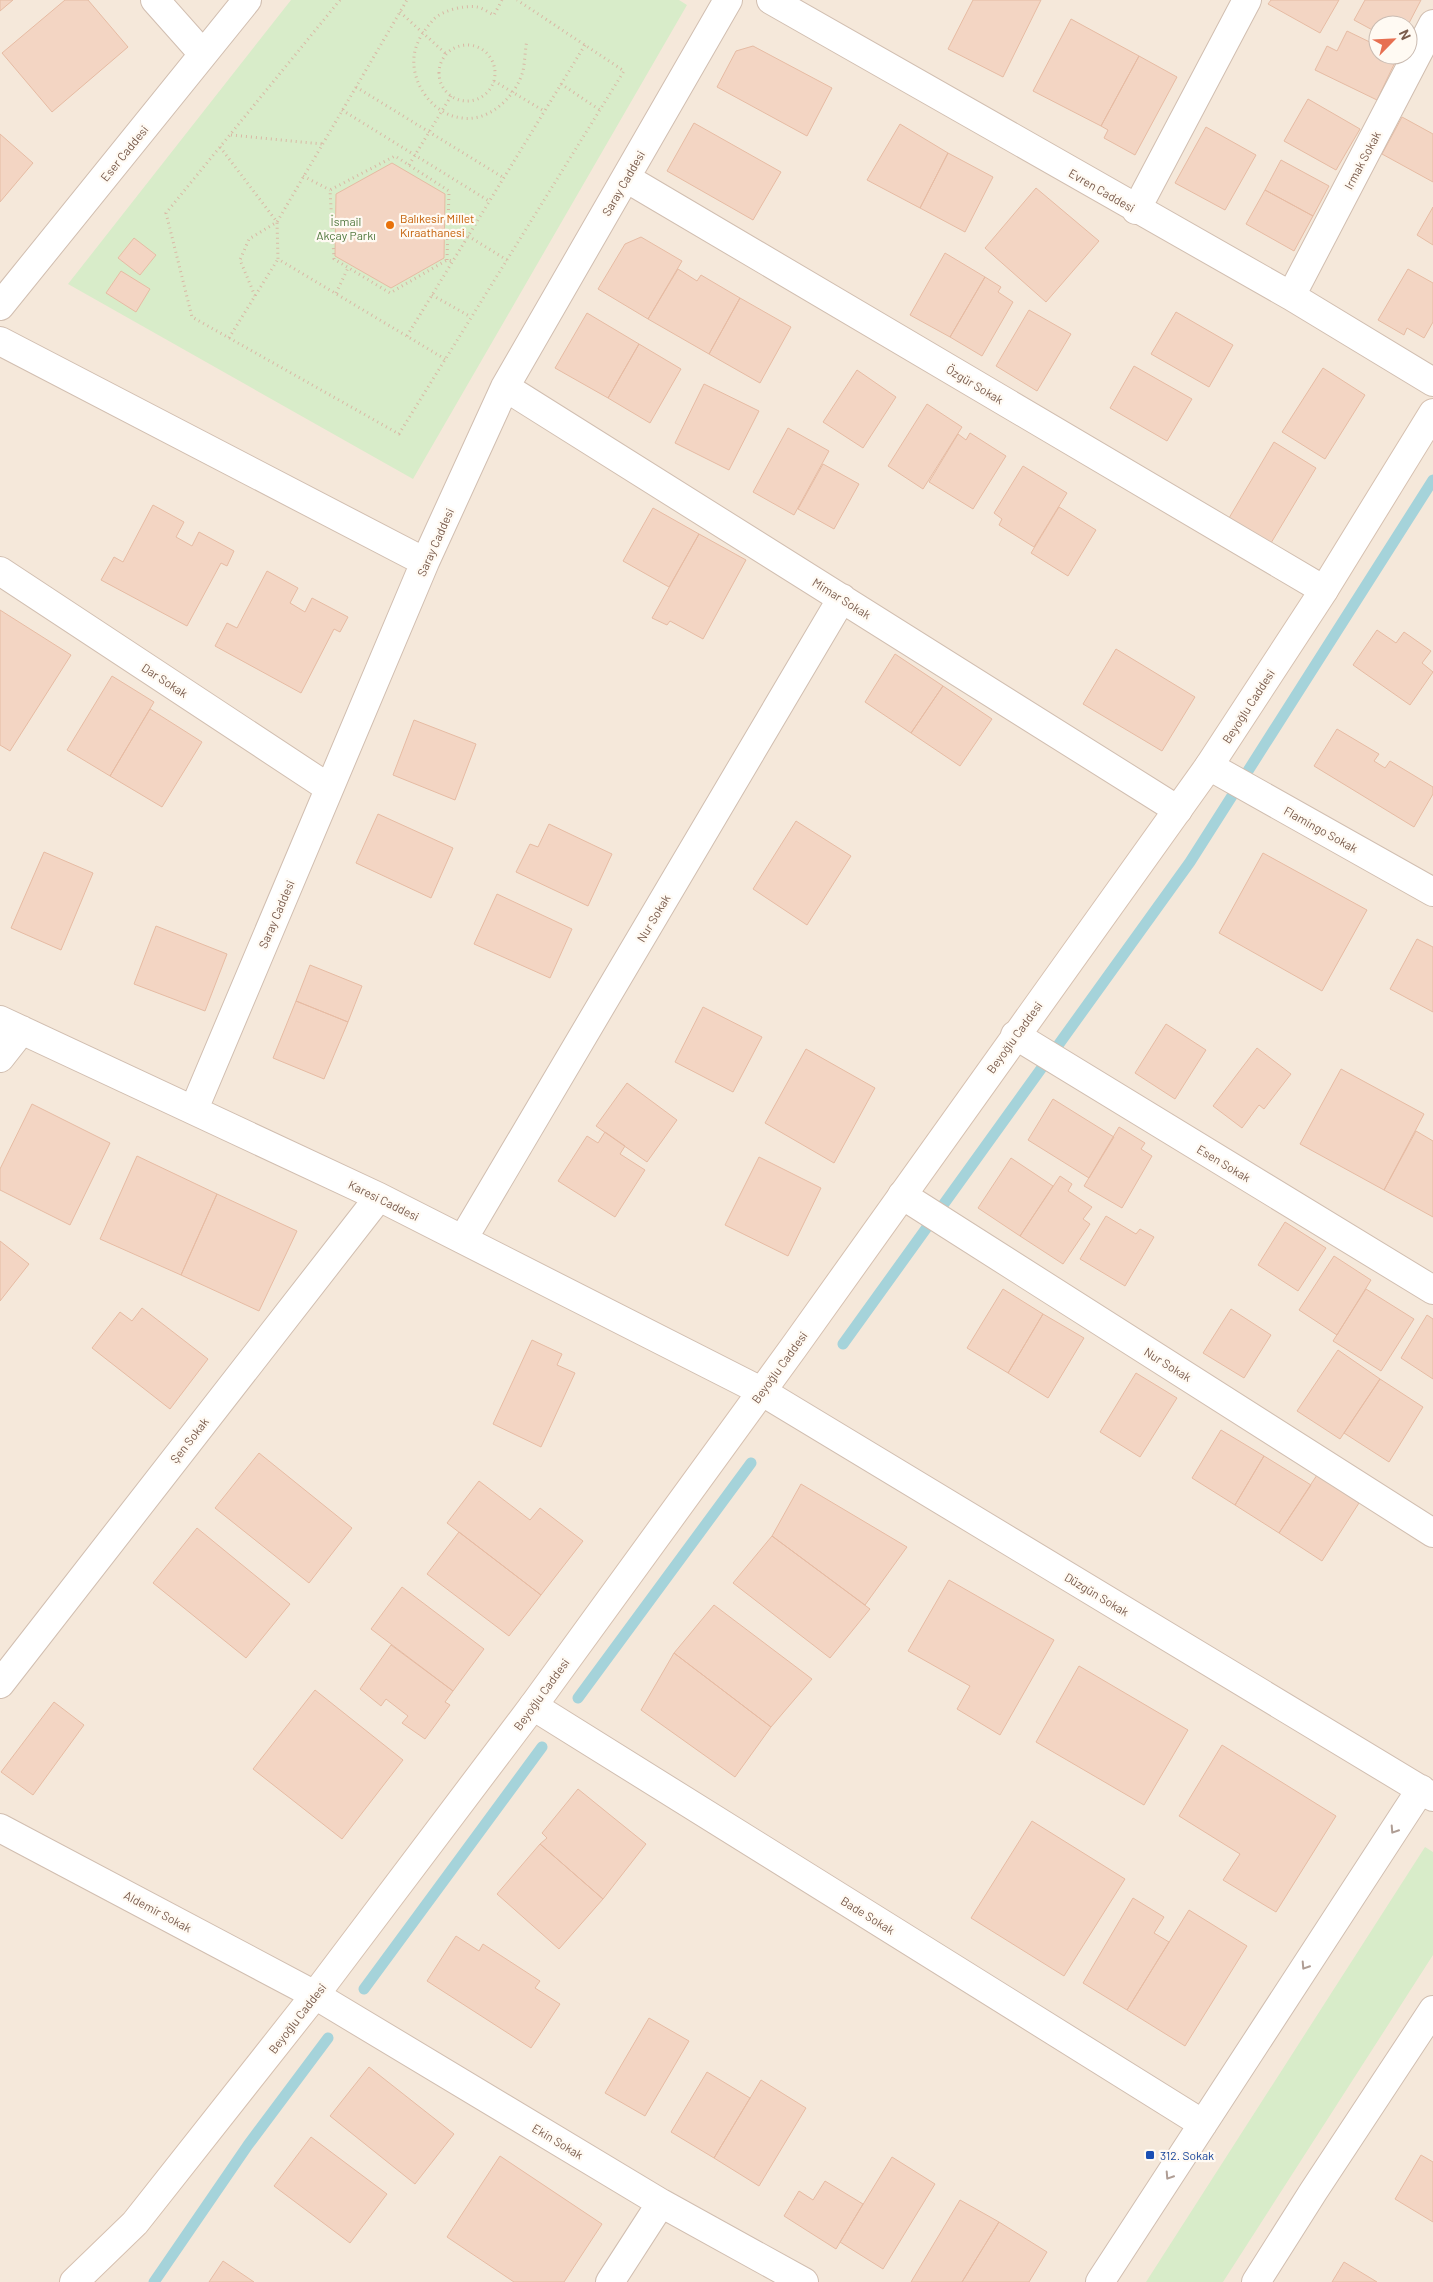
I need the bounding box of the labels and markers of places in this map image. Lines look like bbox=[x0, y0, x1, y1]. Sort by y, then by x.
place label: Balıkesir Millet Kıraathanesi bbox=[400, 211, 474, 239]
marker: Balıkesir Millet Kıraathanesi bbox=[384, 219, 396, 231]
place label: 312. Sokak bbox=[1160, 2148, 1214, 2162]
marker: 312. Sokak bbox=[1144, 2149, 1156, 2161]

